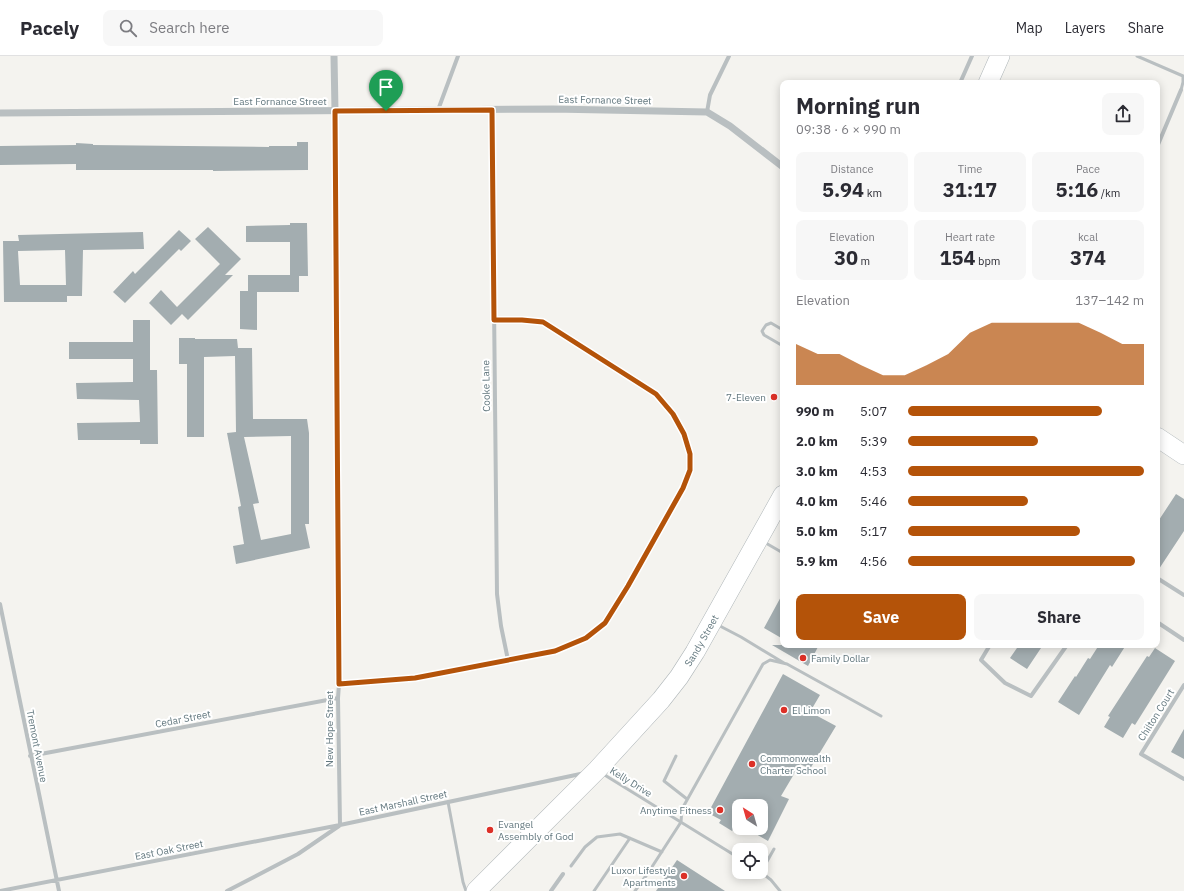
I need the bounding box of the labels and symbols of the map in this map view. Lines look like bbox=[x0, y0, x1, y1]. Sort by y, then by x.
pin bbox=[369, 70, 403, 111]
street label: East Fornance Street bbox=[558, 93, 652, 107]
street label: East Fornance Street bbox=[233, 95, 327, 108]
street label: Cooke Lane bbox=[479, 359, 493, 412]
place label: 7-Eleven bbox=[726, 391, 766, 404]
marker: 7-Eleven bbox=[769, 392, 779, 402]
street label: Sandy Street bbox=[681, 612, 721, 669]
place label: Family Dollar bbox=[811, 652, 870, 665]
marker: Family Dollar bbox=[798, 653, 808, 663]
street label: Chilton Court bbox=[1135, 686, 1177, 743]
street label: New Hope Street bbox=[323, 690, 336, 767]
place label: El Limon bbox=[792, 704, 830, 717]
marker: El Limon bbox=[779, 705, 789, 715]
street label: Cedar Street bbox=[154, 707, 212, 731]
street label: Tremont Avenue bbox=[24, 709, 51, 784]
place label: Commonwealth Charter School bbox=[760, 752, 831, 777]
marker: Commonwealth Charter School bbox=[747, 759, 757, 769]
street label: Kelly Drive bbox=[607, 764, 655, 800]
street label: East Marshall Street bbox=[358, 787, 449, 819]
north arrow bbox=[732, 799, 768, 835]
place label: Anytime Fitness bbox=[640, 804, 712, 817]
marker: Anytime Fitness bbox=[715, 805, 725, 815]
place label: Evangel Assembly of God bbox=[498, 818, 574, 843]
marker: Evangel Assembly of God bbox=[485, 825, 495, 835]
street label: East Oak Street bbox=[134, 837, 205, 863]
place label: Luxor Lifestyle Apartments bbox=[611, 864, 676, 889]
marker: Luxor Lifestyle Apartments bbox=[679, 871, 689, 881]

